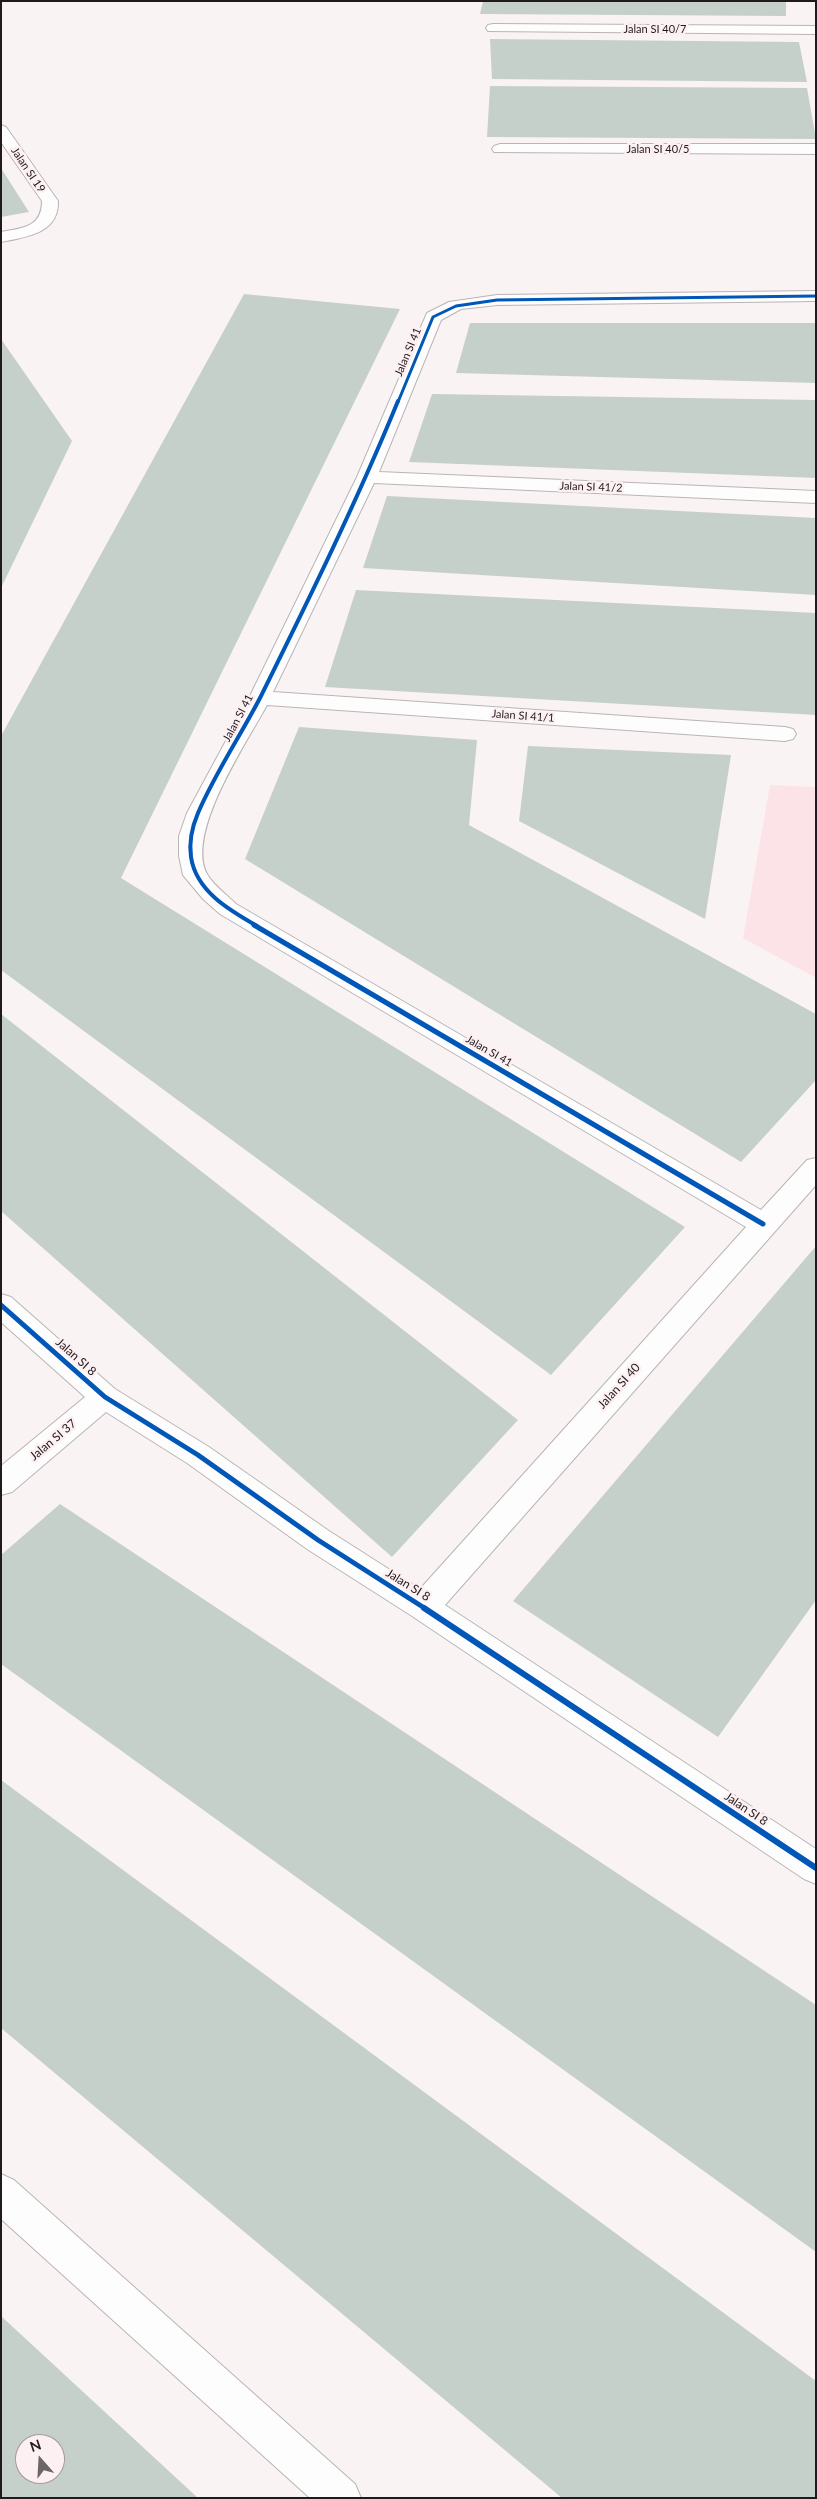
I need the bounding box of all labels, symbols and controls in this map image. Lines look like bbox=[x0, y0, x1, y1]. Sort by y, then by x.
street label: Jalan SI 40/7 bbox=[624, 22, 686, 36]
street label: Jalan SI 40/5 bbox=[627, 142, 689, 156]
street label: Jalan SI 19 bbox=[8, 145, 48, 195]
street label: Jalan SI 41 bbox=[392, 326, 424, 378]
street label: Jalan SI 41/2 bbox=[559, 479, 623, 495]
street label: Jalan SI 41 bbox=[220, 692, 256, 744]
street label: Jalan SI 41/1 bbox=[491, 707, 555, 725]
street label: Jalan SI 41 bbox=[463, 1032, 515, 1070]
street label: Jalan SI 8 bbox=[53, 1335, 99, 1379]
street label: Jalan SI 40 bbox=[595, 1360, 643, 1412]
street label: Jalan SI 37 bbox=[27, 1416, 79, 1464]
street label: Jalan SI 8 bbox=[383, 1566, 433, 1604]
street label: Jalan SI 8 bbox=[722, 1789, 770, 1829]
north arrow bbox=[15, 2434, 65, 2484]
text: N bbox=[27, 2435, 43, 2455]

